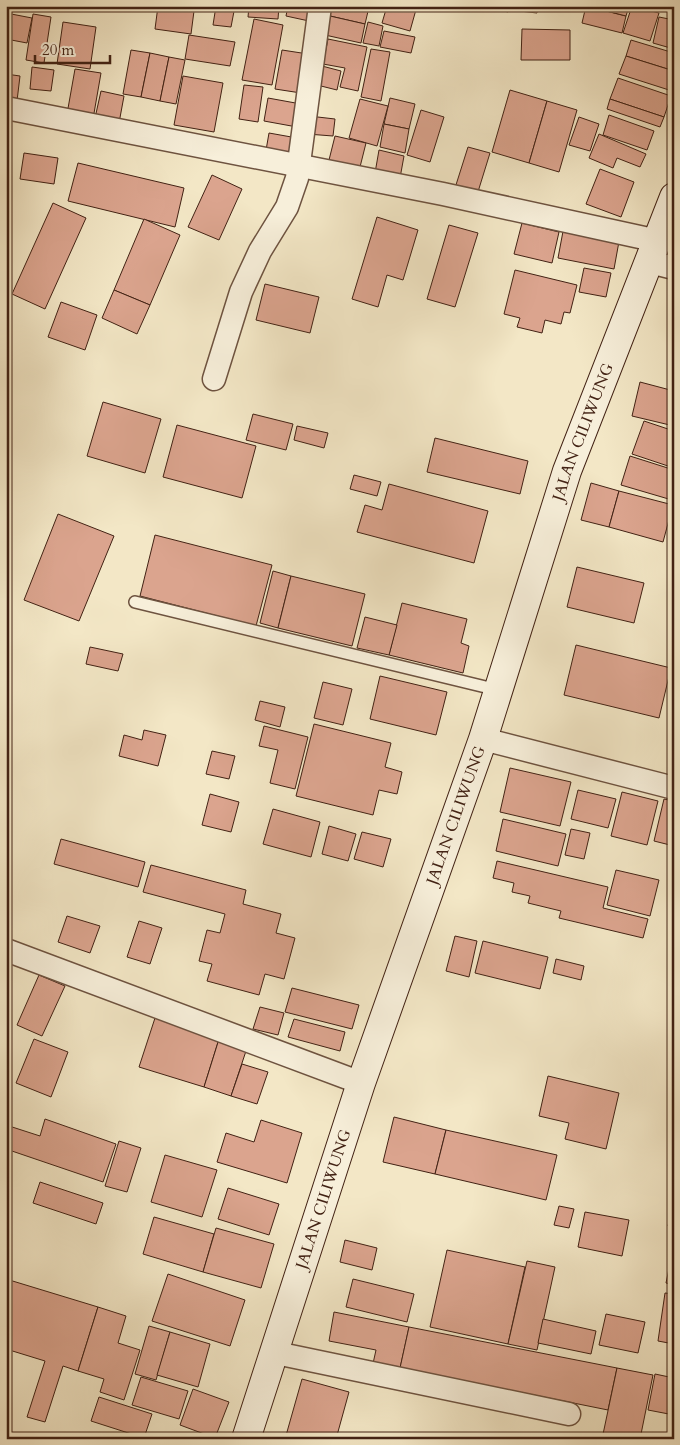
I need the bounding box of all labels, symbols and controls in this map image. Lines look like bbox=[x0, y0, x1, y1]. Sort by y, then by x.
scale bar bbox=[35, 32, 110, 64]
text: 20 m bbox=[42, 40, 74, 60]
street label: JALAN CILIWUNG bbox=[547, 360, 619, 506]
street label: JALAN CILIWUNG bbox=[420, 743, 491, 890]
street label: JALAN CILIWUNG bbox=[290, 1126, 356, 1274]

